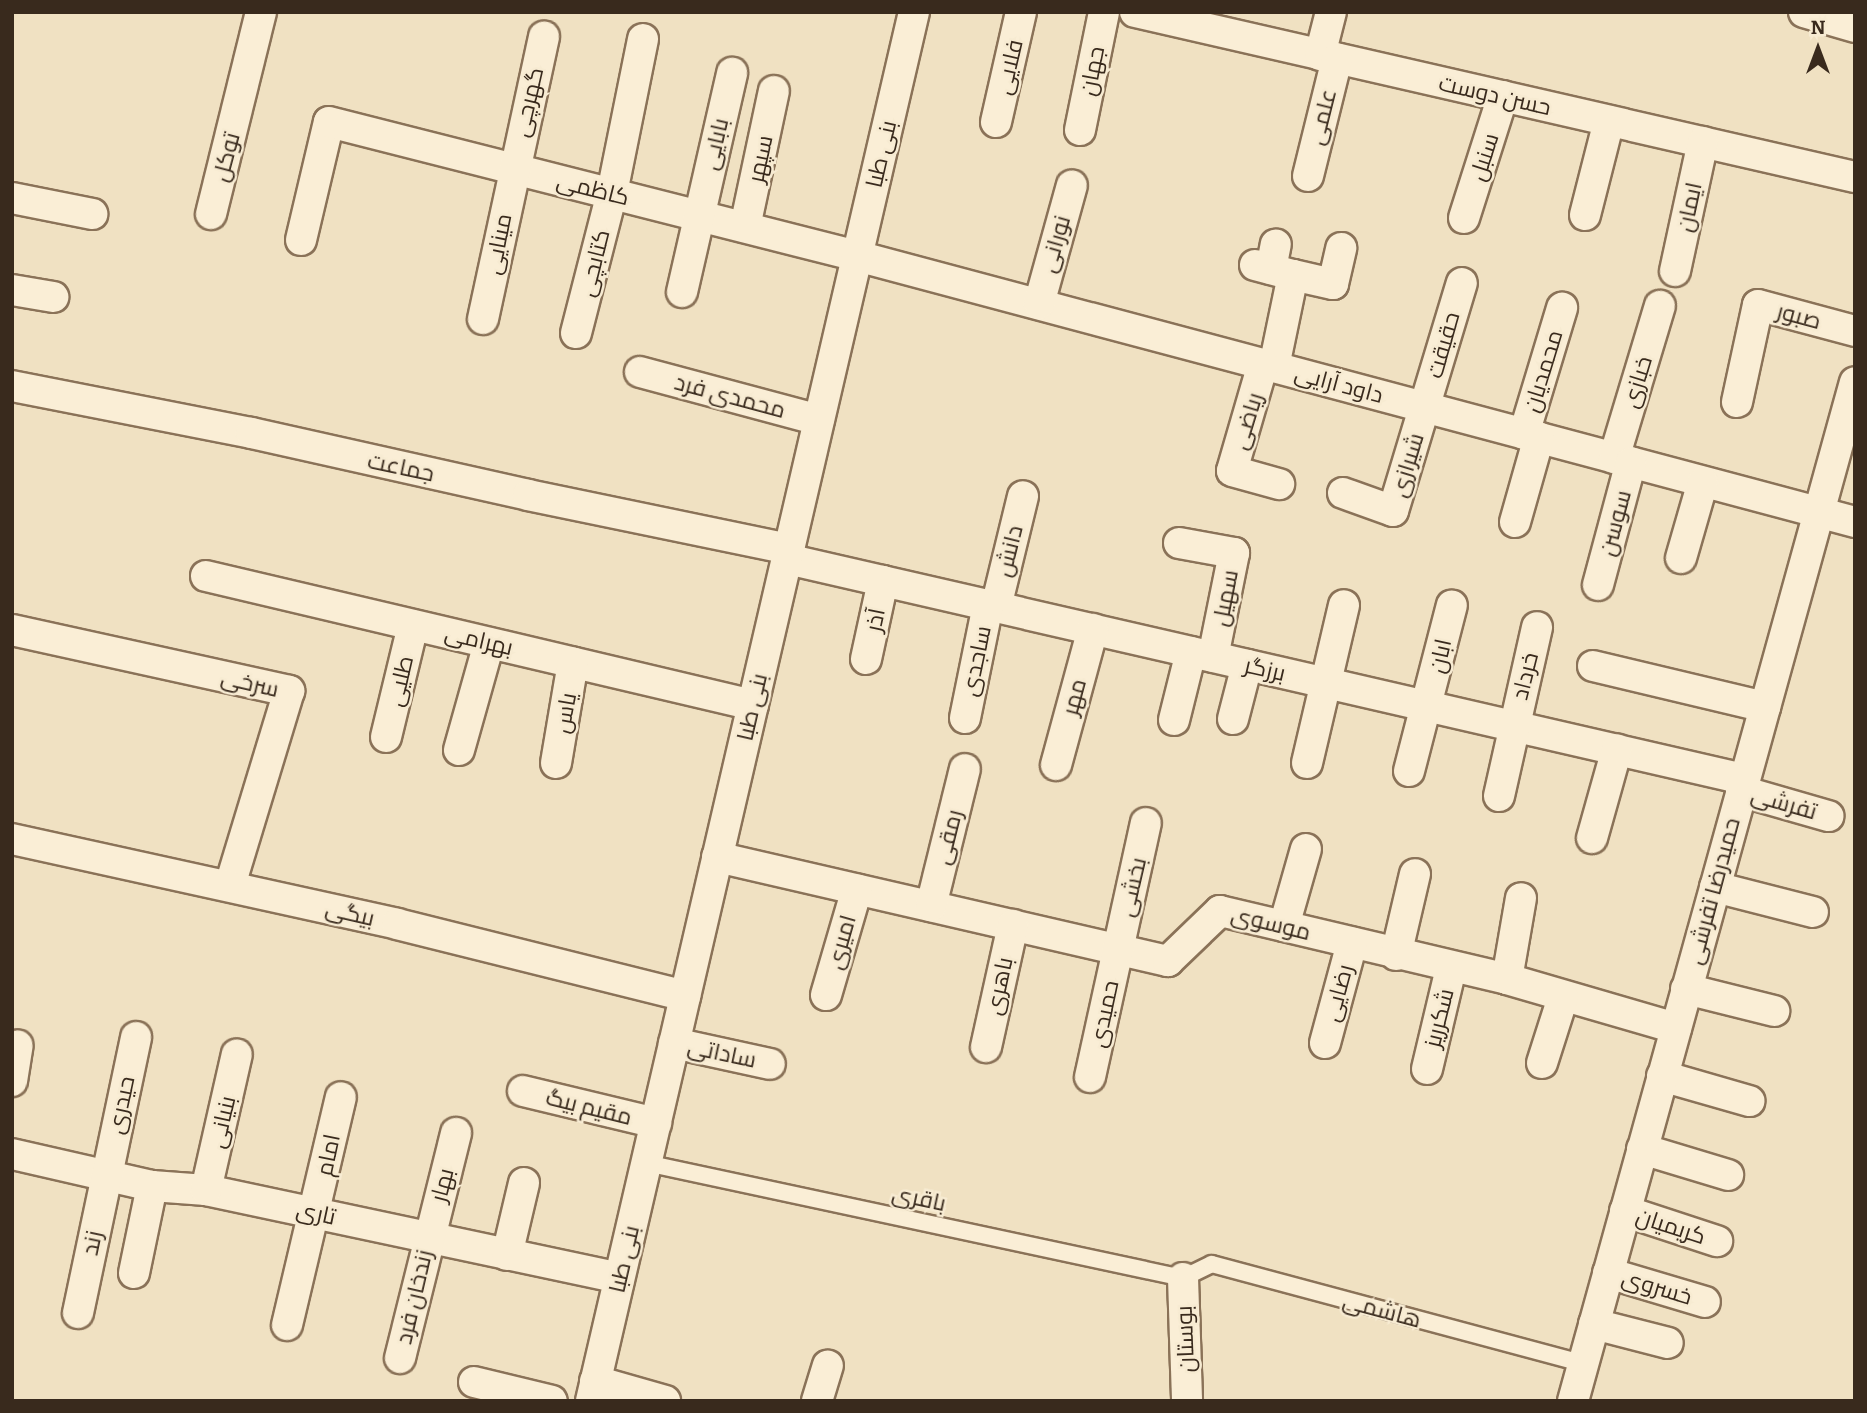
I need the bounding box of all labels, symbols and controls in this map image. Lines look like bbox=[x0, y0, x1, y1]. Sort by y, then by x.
north arrow bbox=[1783, 14, 1853, 84]
text: N bbox=[1811, 16, 1825, 39]
street label: فلایی bbox=[989, 37, 1029, 97]
street label: جهان bbox=[1074, 44, 1110, 98]
street label: گهرچی bbox=[507, 64, 549, 140]
street label: حسن دوست bbox=[1436, 69, 1554, 121]
street label: علمی bbox=[1302, 86, 1342, 148]
street label: بابایی bbox=[696, 115, 734, 173]
street label: بنی طبا bbox=[860, 118, 902, 190]
street label: توکل bbox=[206, 129, 246, 185]
street label: سنبل bbox=[1463, 130, 1505, 184]
street label: سپهر bbox=[742, 133, 778, 185]
street label: کاظمی bbox=[554, 167, 632, 211]
street label: ایمان bbox=[1670, 180, 1708, 234]
street label: مینایی bbox=[479, 211, 517, 277]
street label: نورانی bbox=[1034, 212, 1076, 276]
street label: کتابچی bbox=[572, 227, 616, 299]
street label: صبور bbox=[1774, 297, 1824, 335]
street label: حقیقت bbox=[1420, 309, 1466, 381]
street label: محمدیان bbox=[1517, 326, 1569, 416]
street label: خبازی bbox=[1616, 353, 1658, 411]
street label: داود آرایی bbox=[1292, 359, 1386, 409]
street label: محمدی فرد bbox=[672, 368, 788, 424]
street label: ریاضی bbox=[1225, 389, 1269, 453]
street label: شیرازی bbox=[1384, 430, 1430, 500]
street label: جماعت bbox=[365, 446, 437, 488]
street label: سوسن bbox=[1593, 487, 1637, 559]
street label: دانش bbox=[989, 522, 1029, 580]
street label: سهیل bbox=[1206, 567, 1244, 629]
street label: آذر bbox=[859, 606, 891, 634]
street label: بهرامی bbox=[442, 619, 516, 661]
street label: ساجدی bbox=[955, 623, 997, 699]
street label: ابان bbox=[1423, 636, 1457, 676]
street label: خرداد bbox=[1506, 649, 1544, 703]
street label: برزگر bbox=[1242, 651, 1288, 687]
street label: طلیی bbox=[381, 653, 419, 709]
street label: سرخی bbox=[218, 663, 282, 703]
street label: بنی طبا bbox=[731, 671, 773, 743]
street label: مهر bbox=[1056, 676, 1092, 718]
street label: یاس bbox=[548, 691, 582, 735]
street label: تفرشی bbox=[1748, 780, 1820, 826]
street label: رمقی bbox=[928, 807, 968, 867]
street label: حمیدرضا تفرشی bbox=[1680, 815, 1746, 967]
street label: بخشی bbox=[1112, 855, 1152, 919]
street label: بیگی bbox=[323, 894, 377, 932]
street label: موسوی bbox=[1228, 900, 1314, 946]
street label: امیری bbox=[820, 912, 862, 972]
street label: باهری bbox=[979, 954, 1019, 1018]
street label: رضایی bbox=[1317, 961, 1359, 1025]
street label: حمیدی bbox=[1083, 978, 1125, 1050]
street label: شکرریز bbox=[1418, 985, 1460, 1051]
street label: ساداتی bbox=[685, 1032, 759, 1074]
street label: حیدری bbox=[101, 1074, 141, 1136]
street label: مقیم بیگ bbox=[543, 1083, 635, 1131]
street label: بنیانی bbox=[203, 1093, 241, 1151]
street label: امام bbox=[310, 1132, 346, 1178]
street label: بهار bbox=[424, 1165, 460, 1205]
street label: باقری bbox=[890, 1179, 948, 1217]
street label: تاری bbox=[294, 1195, 338, 1231]
street label: کریمیان bbox=[1633, 1202, 1709, 1250]
street label: بنی طبا bbox=[603, 1223, 645, 1295]
street label: زند bbox=[76, 1228, 108, 1258]
street label: زندخان فرد bbox=[390, 1247, 438, 1347]
street label: خسروی bbox=[1618, 1263, 1696, 1311]
street label: هاشمی bbox=[1340, 1286, 1424, 1334]
street label: بوستان bbox=[1170, 1305, 1200, 1373]

